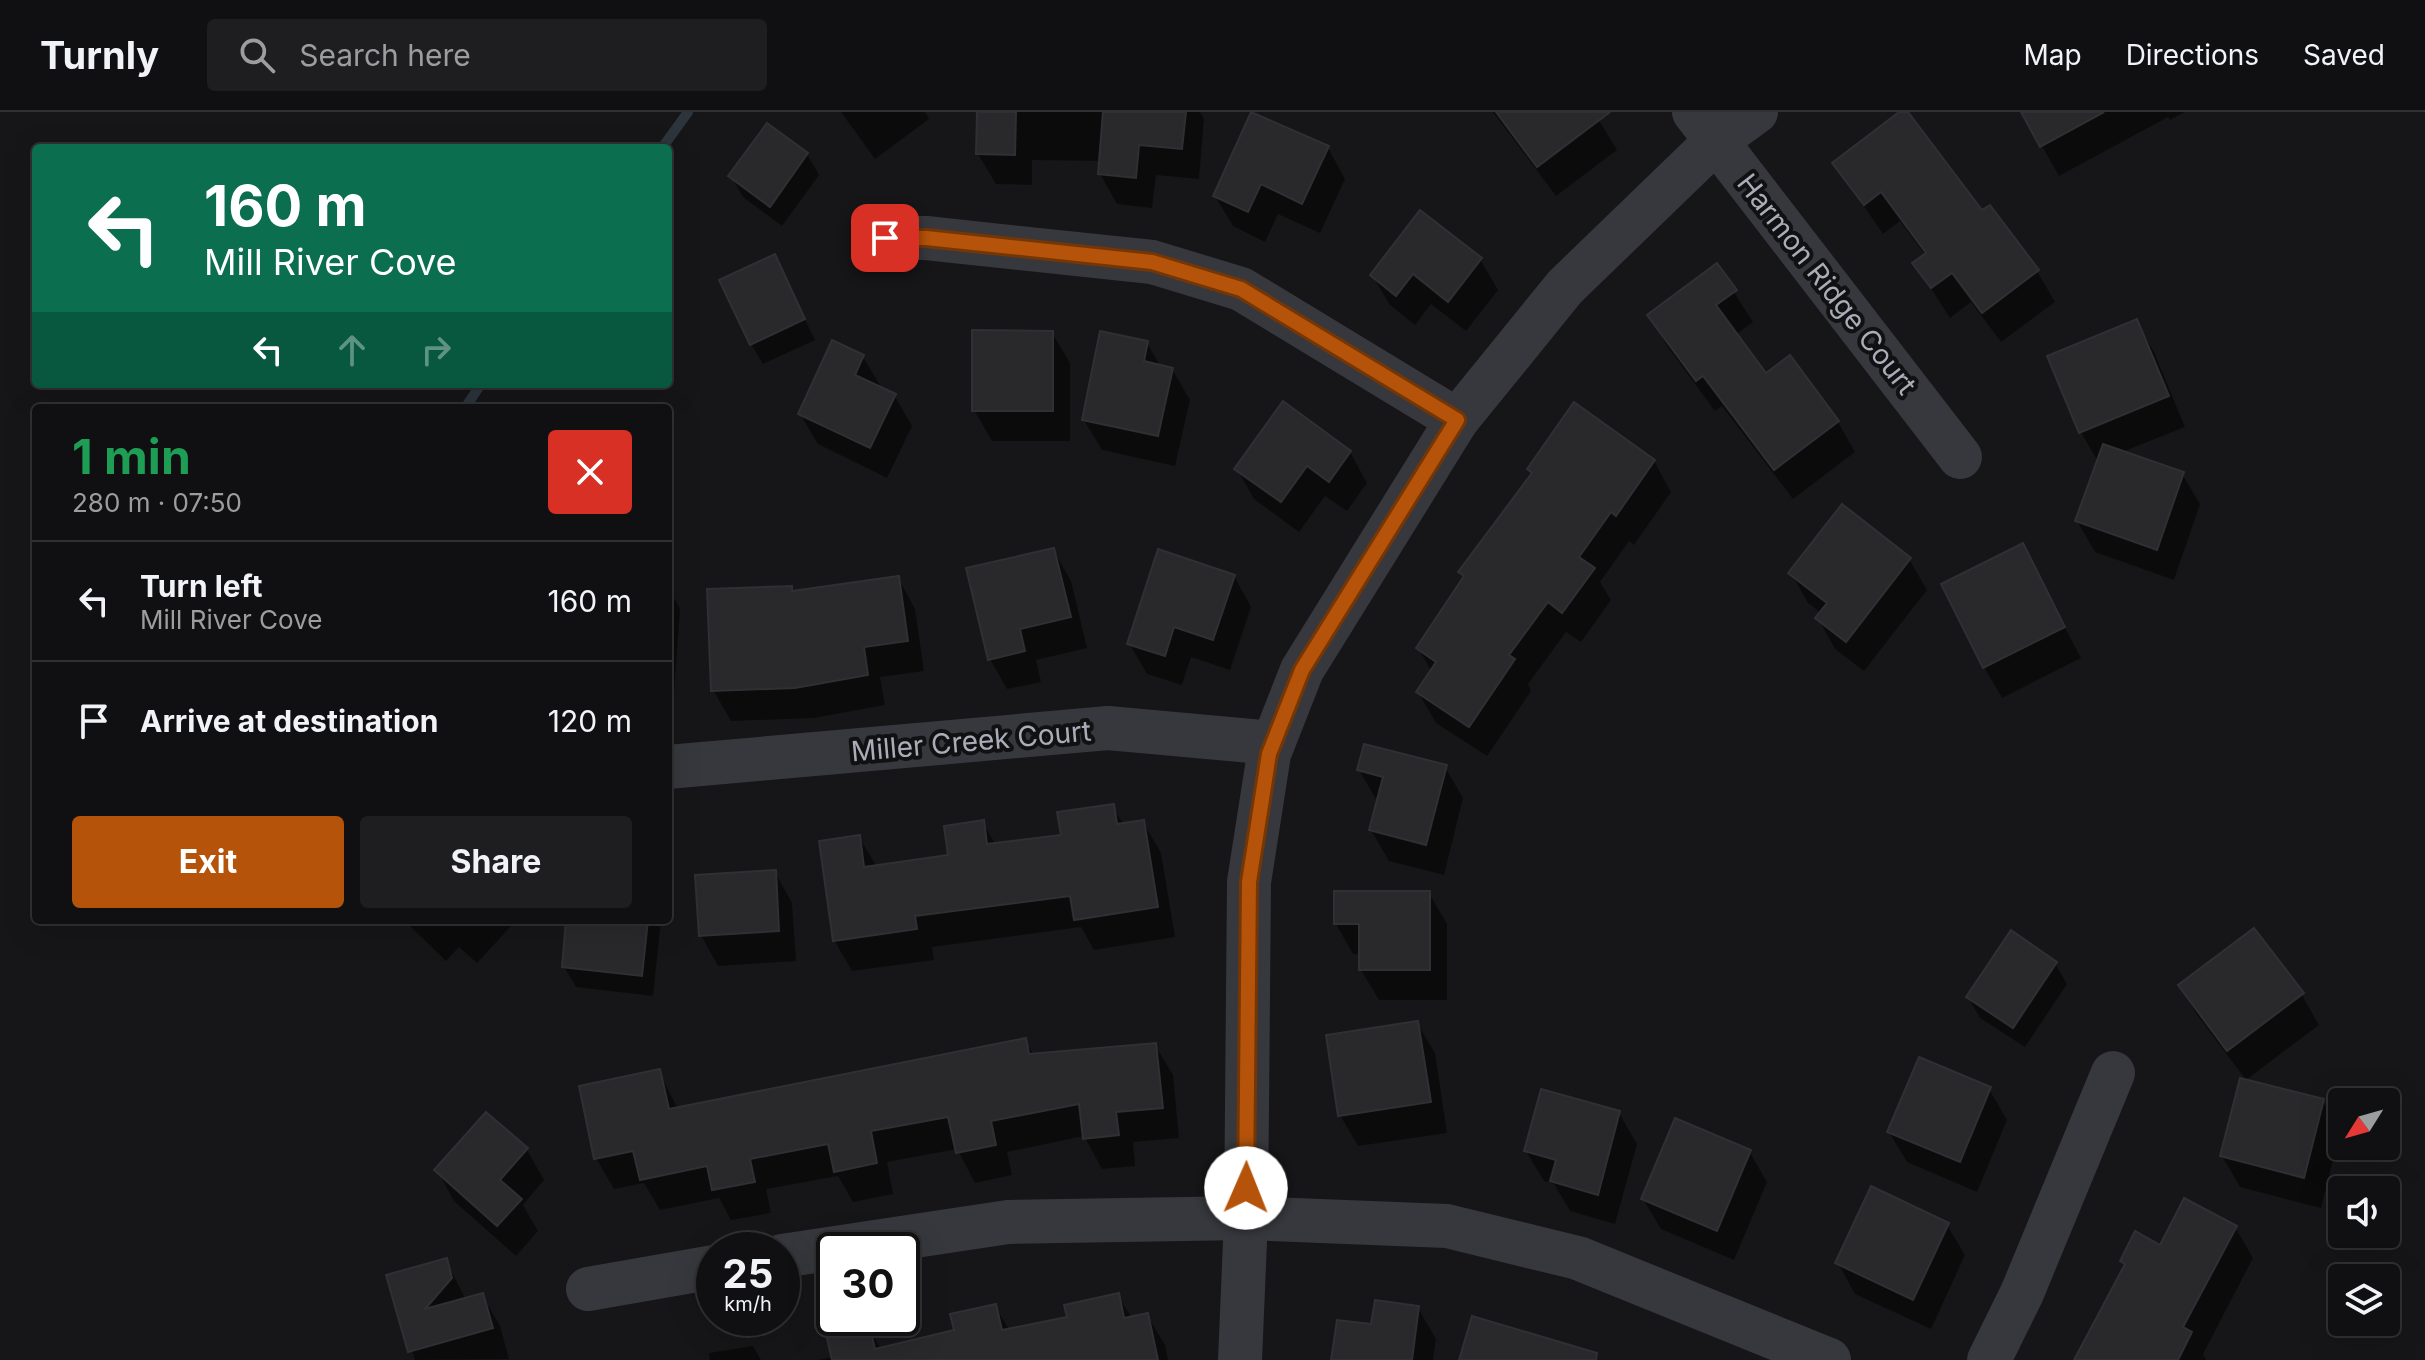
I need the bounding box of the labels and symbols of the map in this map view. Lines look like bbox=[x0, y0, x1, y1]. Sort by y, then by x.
street label: Harmon Ridge Court bbox=[1730, 167, 1924, 401]
pin bbox=[851, 204, 919, 272]
street label: Miller Creek Court bbox=[850, 714, 1092, 768]
north arrow bbox=[2328, 1088, 2400, 1160]
position arrow bbox=[1204, 1146, 1288, 1230]
speed limit sign: 30 bbox=[816, 1232, 920, 1336]

